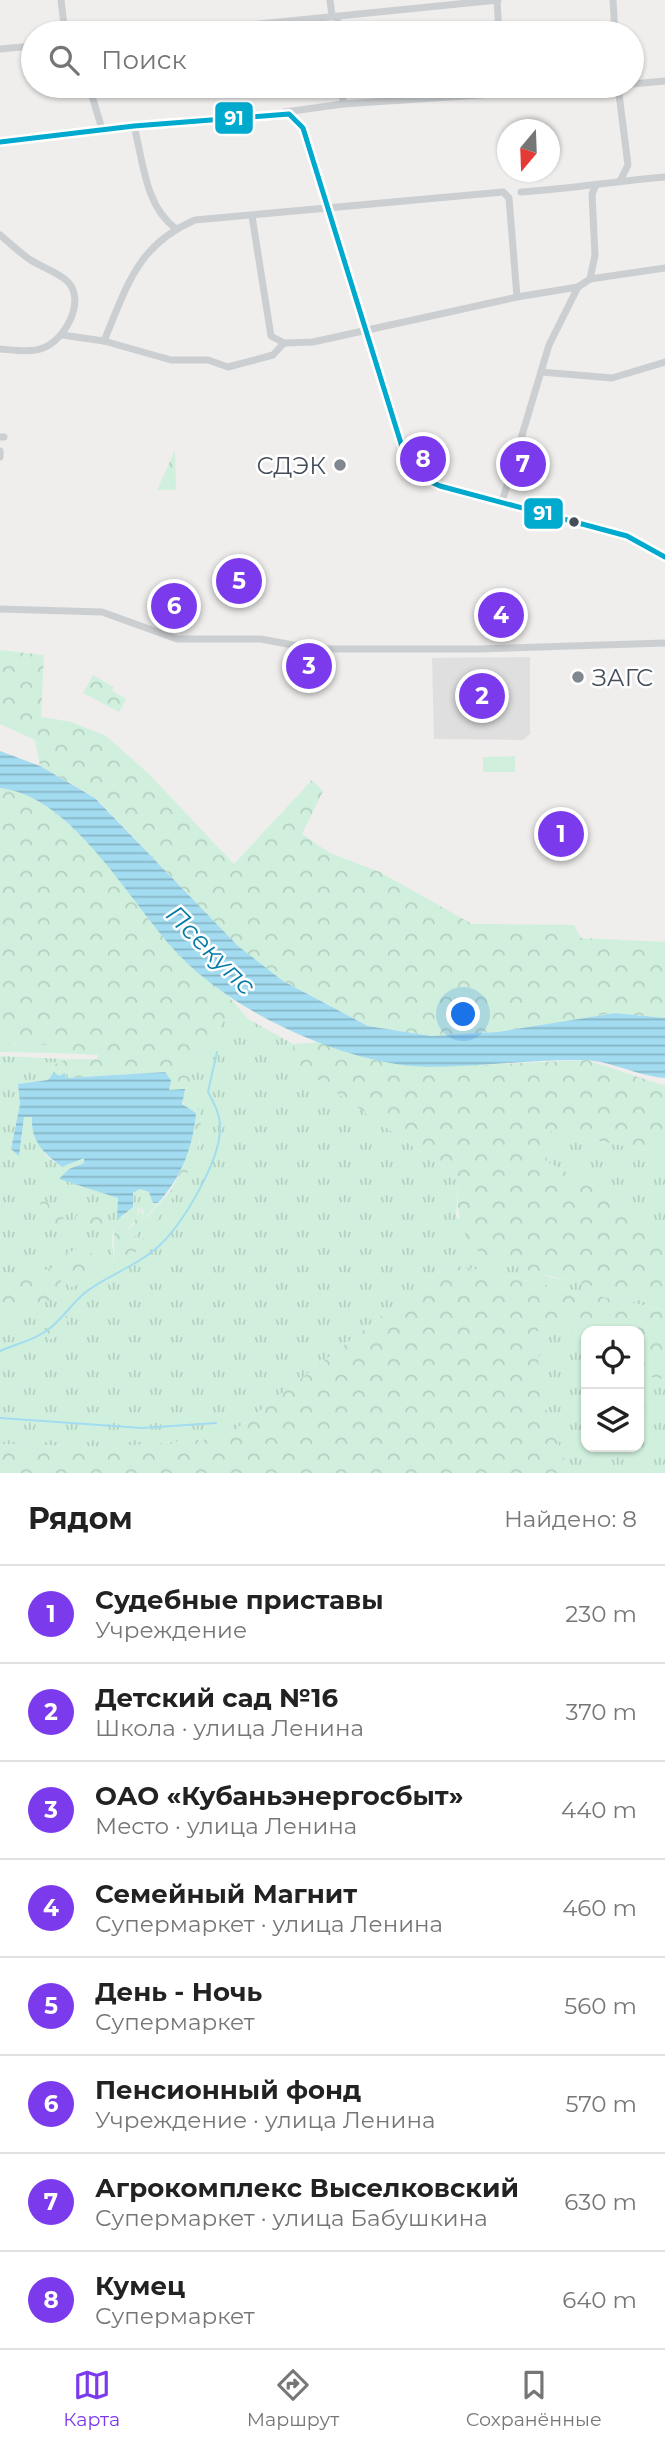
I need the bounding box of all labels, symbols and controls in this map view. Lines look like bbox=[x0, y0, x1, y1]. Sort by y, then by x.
search box bbox=[21, 21, 644, 98]
icon: search bbox=[45, 41, 83, 79]
text: Поиск bbox=[101, 44, 187, 76]
line badge: 91 bbox=[214, 101, 254, 135]
text: 91 bbox=[224, 107, 244, 130]
north arrow bbox=[497, 119, 560, 182]
pin: 8 bbox=[400, 433, 446, 485]
pin: 7 bbox=[500, 438, 546, 490]
place label: СДЭК bbox=[256, 451, 326, 480]
marker: СДЭК bbox=[332, 457, 348, 473]
line badge: 91 bbox=[523, 497, 564, 530]
text: 91 bbox=[533, 502, 553, 525]
unlabelled marker bbox=[567, 515, 581, 529]
pin: 5 bbox=[216, 555, 262, 607]
pin: 6 bbox=[151, 580, 197, 632]
pin: 4 bbox=[478, 589, 524, 641]
pin: 3 bbox=[286, 640, 332, 692]
place label: ЗАГС bbox=[592, 663, 653, 692]
marker: ЗАГС bbox=[570, 669, 586, 685]
pin: 2 bbox=[459, 670, 505, 722]
pin: 1 bbox=[538, 808, 584, 860]
water label: Псекупс bbox=[159, 898, 263, 1002]
your location bbox=[446, 997, 480, 1031]
map controls bbox=[581, 1326, 644, 1452]
button: locate bbox=[581, 1326, 644, 1389]
button: layers bbox=[581, 1389, 644, 1452]
text: Рядом bbox=[28, 1500, 133, 1537]
text: Найдено: 8 bbox=[504, 1505, 637, 1533]
text: Судебные приставы bbox=[95, 1584, 384, 1616]
text: 1 bbox=[46, 1600, 56, 1628]
text: 230 m bbox=[565, 1600, 637, 1628]
text: Учреждение bbox=[95, 1616, 247, 1644]
text: Детский сад №16 bbox=[95, 1682, 338, 1714]
text: 2 bbox=[44, 1698, 58, 1726]
text: 370 m bbox=[566, 1698, 637, 1726]
text: Школа · улица Ленина bbox=[95, 1714, 364, 1742]
text: ОАО «Кубаньэнергосбыт» bbox=[95, 1780, 464, 1812]
text: 3 bbox=[44, 1796, 58, 1824]
text: 440 m bbox=[561, 1796, 637, 1824]
text: Место · улица Ленина bbox=[95, 1812, 357, 1840]
text: Семейный Магнит bbox=[95, 1878, 357, 1910]
text: 4 bbox=[43, 1894, 59, 1922]
text: 460 m bbox=[562, 1894, 637, 1922]
text: Супермаркет · улица Ленина bbox=[95, 1910, 443, 1938]
text: День - Ночь bbox=[95, 1976, 262, 2008]
text: 5 bbox=[44, 1992, 58, 2020]
text: 560 m bbox=[564, 1992, 637, 2020]
text: Супермаркет bbox=[95, 2008, 255, 2036]
text: Пенсионный фонд bbox=[95, 2074, 361, 2106]
text: 6 bbox=[44, 2090, 58, 2118]
text: 570 m bbox=[566, 2090, 637, 2118]
text: Учреждение · улица Ленина bbox=[95, 2106, 435, 2134]
text: Агрокомплекс Выселковский bbox=[95, 2172, 519, 2204]
text: 7 bbox=[44, 2188, 58, 2216]
text: 630 m bbox=[564, 2188, 637, 2216]
text: Супермаркет · улица Бабушкина bbox=[95, 2204, 488, 2232]
text: Кумец bbox=[95, 2270, 185, 2302]
text: 8 bbox=[43, 2286, 59, 2314]
text: 640 m bbox=[562, 2286, 637, 2314]
text: Супермаркет bbox=[95, 2302, 255, 2330]
tab: Карта bbox=[63, 2366, 120, 2431]
tab: Маршрут bbox=[247, 2366, 339, 2431]
tab: Сохранённые bbox=[466, 2366, 602, 2431]

